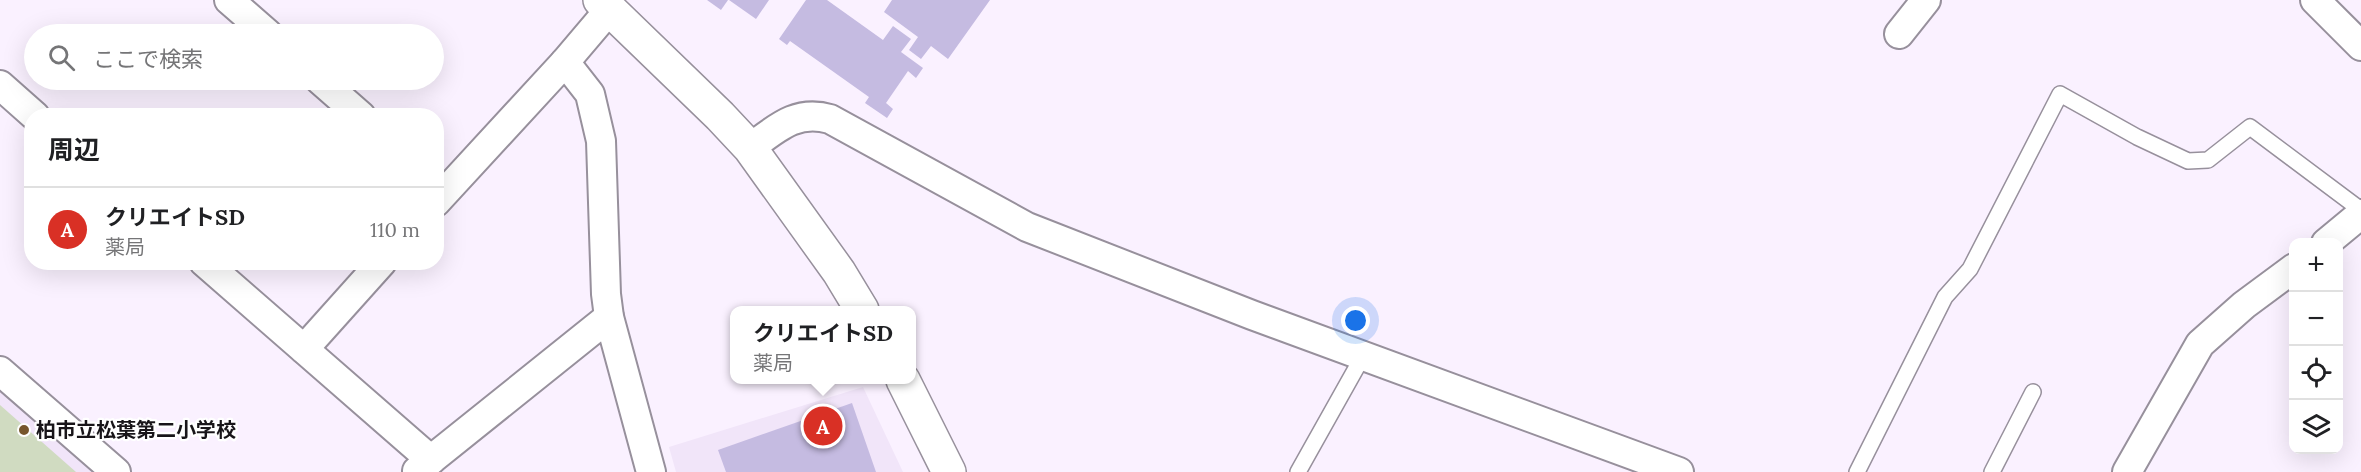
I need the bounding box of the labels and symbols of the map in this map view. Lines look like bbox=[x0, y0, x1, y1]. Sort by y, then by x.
your location bbox=[1341, 306, 1370, 335]
pin: A bbox=[804, 404, 842, 448]
place label: 柏市立松葉第二小学校 bbox=[36, 417, 236, 442]
marker: 柏市立松葉第二小学校 bbox=[17, 423, 31, 437]

